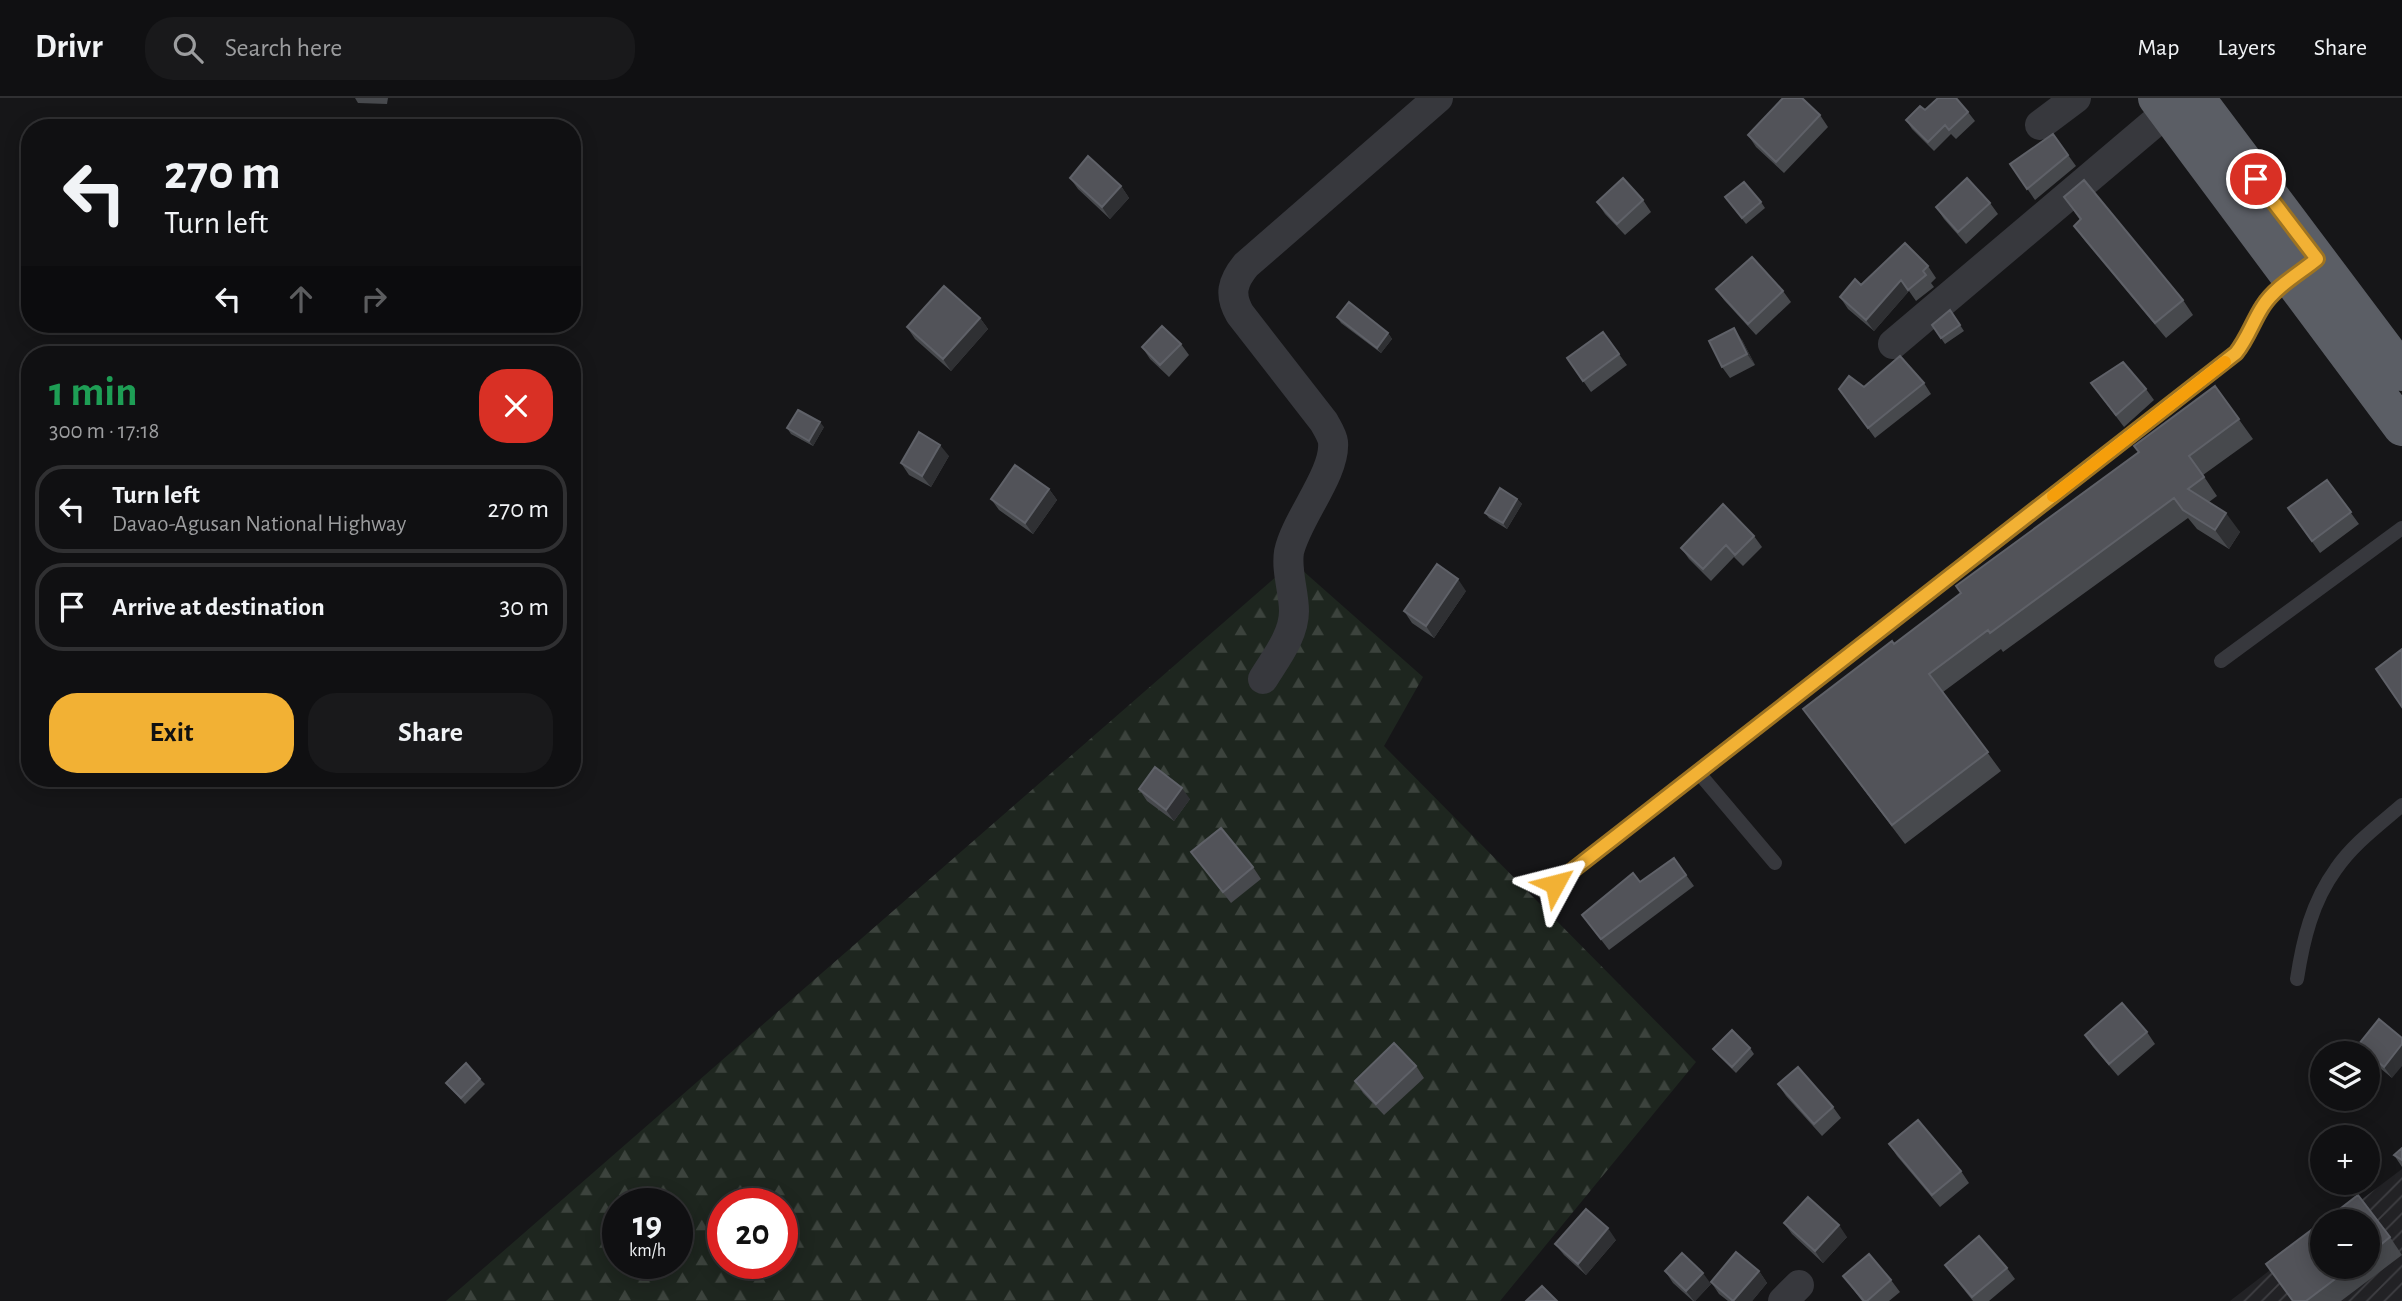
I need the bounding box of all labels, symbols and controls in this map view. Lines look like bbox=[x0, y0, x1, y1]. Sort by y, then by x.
search box bbox=[145, 17, 635, 80]
icon: search bbox=[169, 29, 207, 67]
text: Drivr bbox=[35, 31, 103, 64]
text: Search here bbox=[225, 35, 342, 61]
text: Map bbox=[2137, 36, 2179, 60]
text: Layers bbox=[2217, 36, 2276, 60]
text: Share bbox=[2314, 36, 2367, 60]
icon: left bbox=[49, 147, 140, 238]
text: 270 m bbox=[164, 149, 281, 198]
pin bbox=[2226, 149, 2286, 209]
icon: arrive bbox=[2237, 160, 2275, 198]
text: Turn left bbox=[164, 207, 268, 239]
icon: left bbox=[209, 280, 247, 318]
icon: ahead bbox=[282, 280, 320, 318]
icon: right bbox=[355, 280, 393, 318]
button: close bbox=[479, 369, 553, 443]
text: 1 min bbox=[49, 371, 138, 413]
text: 300 m · 17:18 bbox=[49, 420, 159, 443]
text: Turn left bbox=[112, 482, 200, 508]
icon: left bbox=[53, 490, 91, 528]
text: 270 m bbox=[488, 496, 549, 522]
text: Davao-Agusan National Highway bbox=[112, 513, 406, 536]
icon: arrive bbox=[53, 588, 91, 626]
text: Arrive at destination bbox=[112, 594, 325, 620]
text: 30 m bbox=[499, 594, 549, 620]
button: Exit bbox=[49, 693, 294, 773]
button: Share bbox=[308, 693, 553, 773]
position arrow bbox=[1518, 847, 1592, 921]
map controls bbox=[2310, 1041, 2380, 1279]
button: layers bbox=[2310, 1041, 2380, 1111]
button: + bbox=[2310, 1125, 2380, 1195]
speed limit sign: 20 bbox=[707, 1188, 798, 1279]
text: 19 bbox=[633, 1207, 662, 1242]
button: − bbox=[2310, 1209, 2380, 1279]
text: km/h bbox=[629, 1242, 666, 1260]

